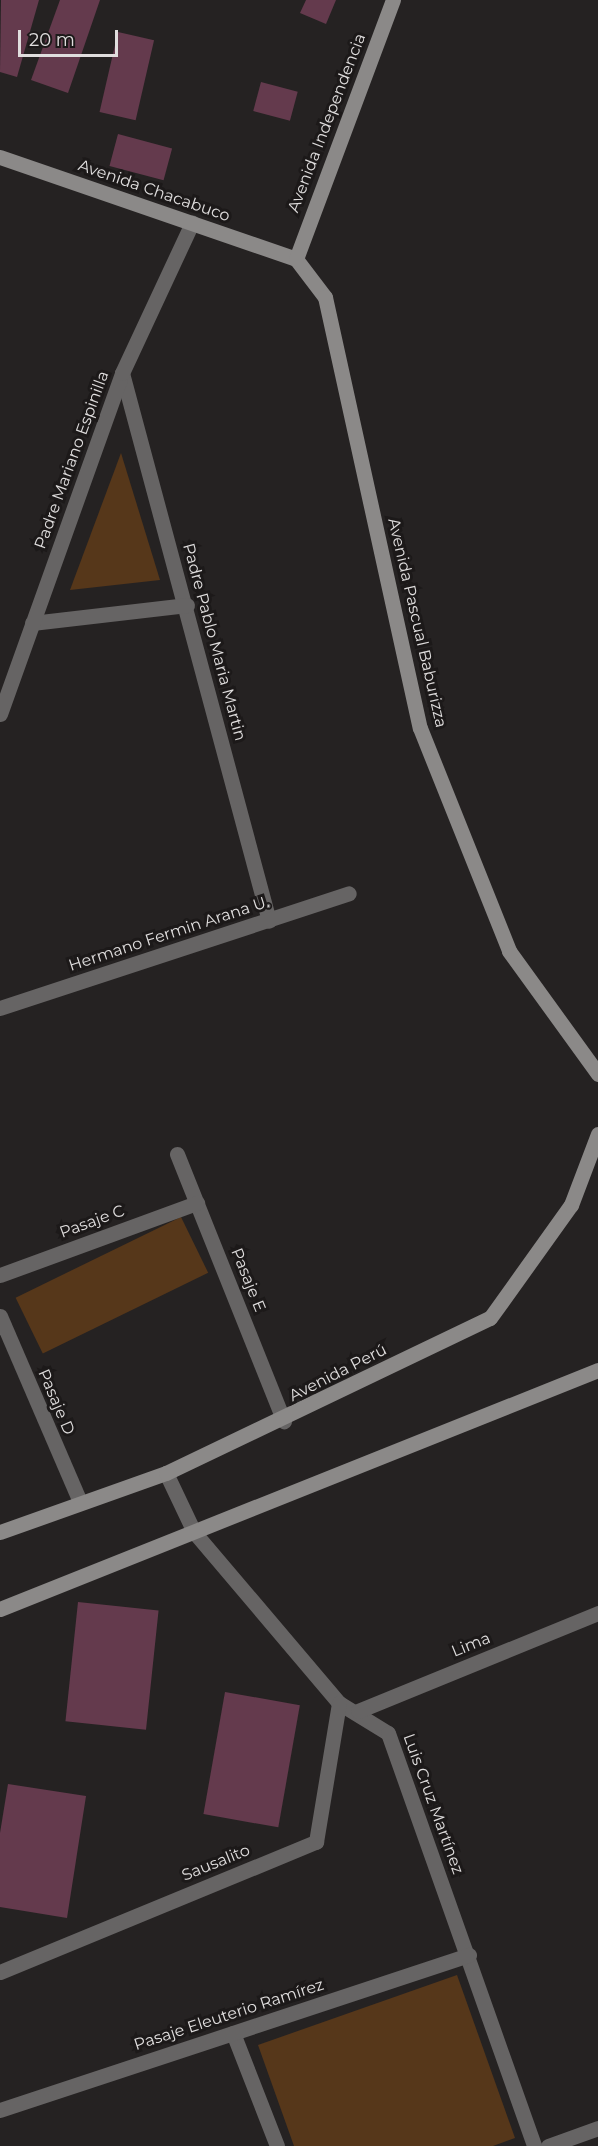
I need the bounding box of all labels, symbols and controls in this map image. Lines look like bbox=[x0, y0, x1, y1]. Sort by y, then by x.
scale bar bbox=[21, 18, 122, 56]
text: 20 m bbox=[29, 29, 75, 51]
street label: Avenida Independencia bbox=[284, 31, 370, 215]
street label: Avenida Chacabuco bbox=[76, 156, 232, 226]
street label: Padre Mariano Espinilla bbox=[31, 368, 113, 552]
street label: Avenida Pascual Baburizza bbox=[384, 516, 450, 730]
street label: Padre Pablo Maria Martin bbox=[178, 541, 250, 743]
street label: Hermano Fermin Arana U. bbox=[66, 892, 272, 976]
street label: Pasaje C bbox=[57, 1201, 127, 1243]
street label: Pasaje E bbox=[227, 1245, 269, 1315]
street label: Avenida Perú bbox=[286, 1340, 390, 1406]
street label: Pasaje D bbox=[34, 1366, 78, 1438]
street label: Lima bbox=[449, 1629, 493, 1661]
street label: Luis Cruz Martínez bbox=[399, 1731, 467, 1877]
street label: Sausalito bbox=[179, 1841, 253, 1885]
street label: Pasaje Eleuterio Ramírez bbox=[132, 1975, 326, 2055]

